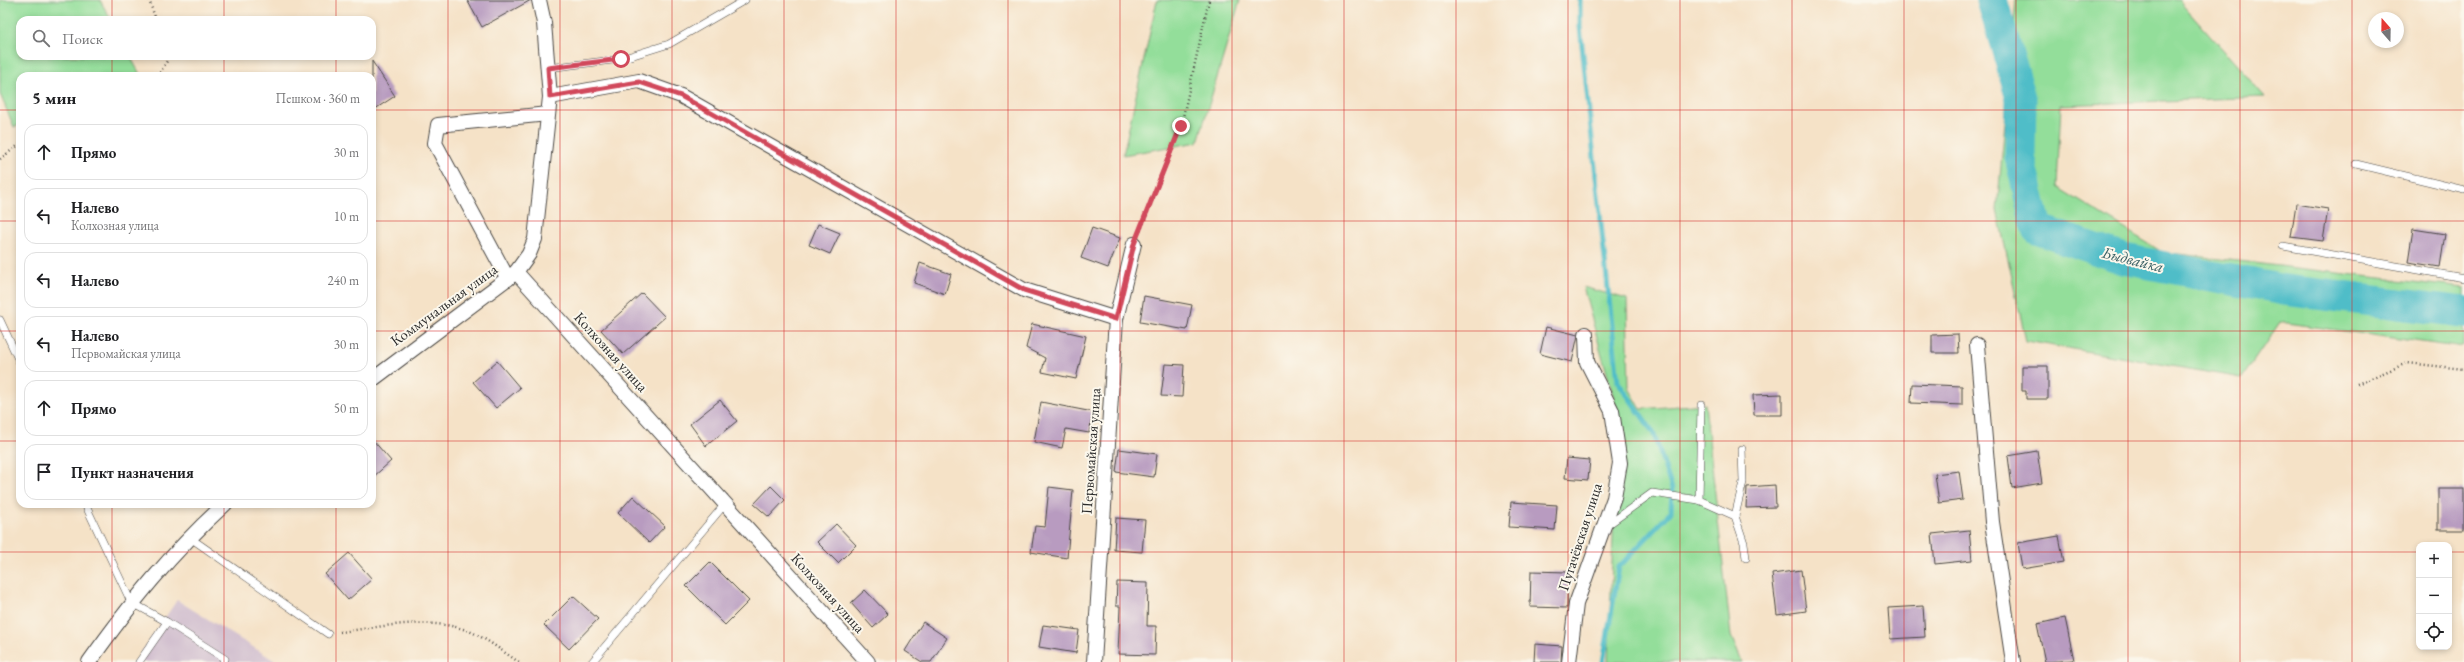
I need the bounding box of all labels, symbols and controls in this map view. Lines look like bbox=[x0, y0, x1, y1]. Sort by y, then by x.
north arrow bbox=[2368, 12, 2404, 48]
search box bbox=[16, 16, 376, 60]
icon: search bbox=[30, 27, 52, 49]
text: Поиск bbox=[62, 29, 103, 48]
route start bbox=[612, 50, 630, 68]
text: 5 мин bbox=[32, 87, 76, 109]
text: Пешком · 360 m bbox=[276, 90, 360, 107]
route end bbox=[1172, 117, 1190, 135]
icon: ahead bbox=[33, 141, 55, 163]
text: Прямо bbox=[71, 143, 116, 162]
text: 30 m bbox=[334, 144, 359, 161]
text: Налево bbox=[71, 198, 119, 217]
icon: left bbox=[33, 205, 55, 227]
text: 10 m bbox=[334, 208, 359, 225]
text: Колхозная улица bbox=[71, 217, 159, 234]
water label: Быдвайка bbox=[2099, 241, 2166, 277]
street label: Коммунальная улица bbox=[387, 259, 501, 350]
icon: left bbox=[33, 269, 55, 291]
text: Налево bbox=[71, 271, 119, 290]
text: 240 m bbox=[328, 272, 359, 289]
street label: Колхозная улица bbox=[570, 308, 652, 396]
text: Налево bbox=[71, 326, 119, 345]
icon: left bbox=[33, 333, 55, 355]
text: 30 m bbox=[334, 336, 359, 353]
text: Первомайская улица bbox=[71, 345, 181, 362]
street label: Первомайская улица bbox=[1077, 387, 1104, 515]
icon: ahead bbox=[33, 397, 55, 419]
text: Прямо bbox=[71, 399, 116, 418]
text: 50 m bbox=[334, 400, 359, 417]
icon: arrive bbox=[33, 461, 55, 483]
text: Пункт назначения bbox=[71, 463, 194, 482]
street label: Пугачёвская улица bbox=[1553, 480, 1606, 593]
map controls bbox=[2416, 542, 2452, 650]
button: + bbox=[2416, 542, 2452, 578]
street label: Колхозная улица bbox=[787, 549, 869, 637]
button: − bbox=[2416, 578, 2452, 614]
button: locate bbox=[2416, 614, 2452, 650]

